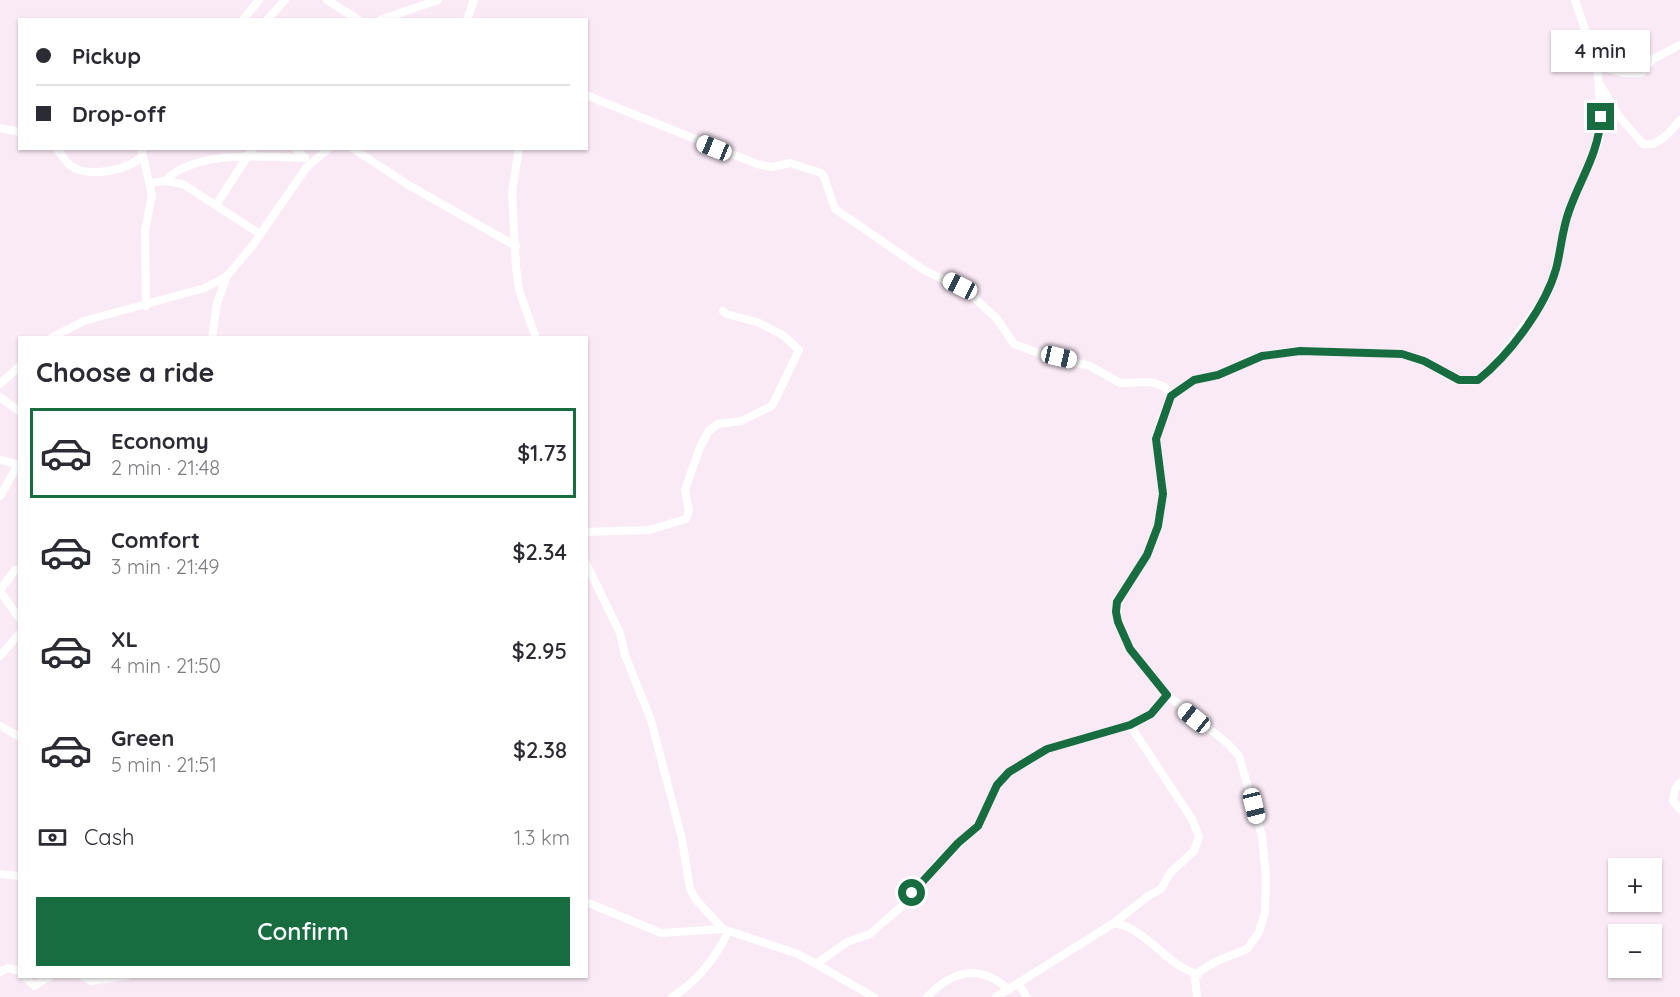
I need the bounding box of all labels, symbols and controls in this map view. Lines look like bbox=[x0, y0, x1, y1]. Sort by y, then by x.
callout: 4 min bbox=[1552, 30, 1650, 72]
text: 4 min bbox=[1575, 38, 1626, 63]
text: Pickup bbox=[72, 42, 141, 70]
text: Drop-off bbox=[72, 100, 166, 128]
route end bbox=[1587, 103, 1614, 130]
car bbox=[694, 133, 734, 163]
car bbox=[940, 270, 980, 302]
car bbox=[1039, 344, 1079, 370]
text: Choose a ride bbox=[36, 355, 214, 389]
icon: car bbox=[39, 426, 93, 480]
text: Economy bbox=[111, 427, 209, 455]
text: $1.73 bbox=[517, 439, 567, 467]
text: 2 min · 21:48 bbox=[111, 455, 220, 480]
icon: car bbox=[39, 525, 93, 579]
text: Comfort bbox=[111, 526, 200, 554]
text: $2.34 bbox=[513, 538, 567, 566]
text: 3 min · 21:49 bbox=[111, 554, 219, 579]
icon: car bbox=[39, 624, 93, 678]
text: XL bbox=[111, 625, 138, 653]
text: $2.95 bbox=[512, 637, 567, 665]
text: 4 min · 21:50 bbox=[111, 653, 221, 678]
car bbox=[1174, 700, 1214, 736]
icon: car bbox=[39, 723, 93, 777]
text: Green bbox=[111, 724, 174, 752]
text: $2.38 bbox=[513, 736, 567, 764]
text: 5 min · 21:51 bbox=[111, 752, 217, 777]
car bbox=[1241, 786, 1267, 826]
icon: cash bbox=[36, 821, 69, 854]
text: Cash bbox=[84, 823, 135, 851]
text: 1.3 km bbox=[514, 825, 570, 850]
map controls bbox=[1608, 858, 1662, 978]
button: + bbox=[1608, 858, 1662, 912]
route start bbox=[898, 879, 925, 906]
button: Confirm bbox=[36, 897, 570, 966]
button: − bbox=[1608, 924, 1662, 978]

